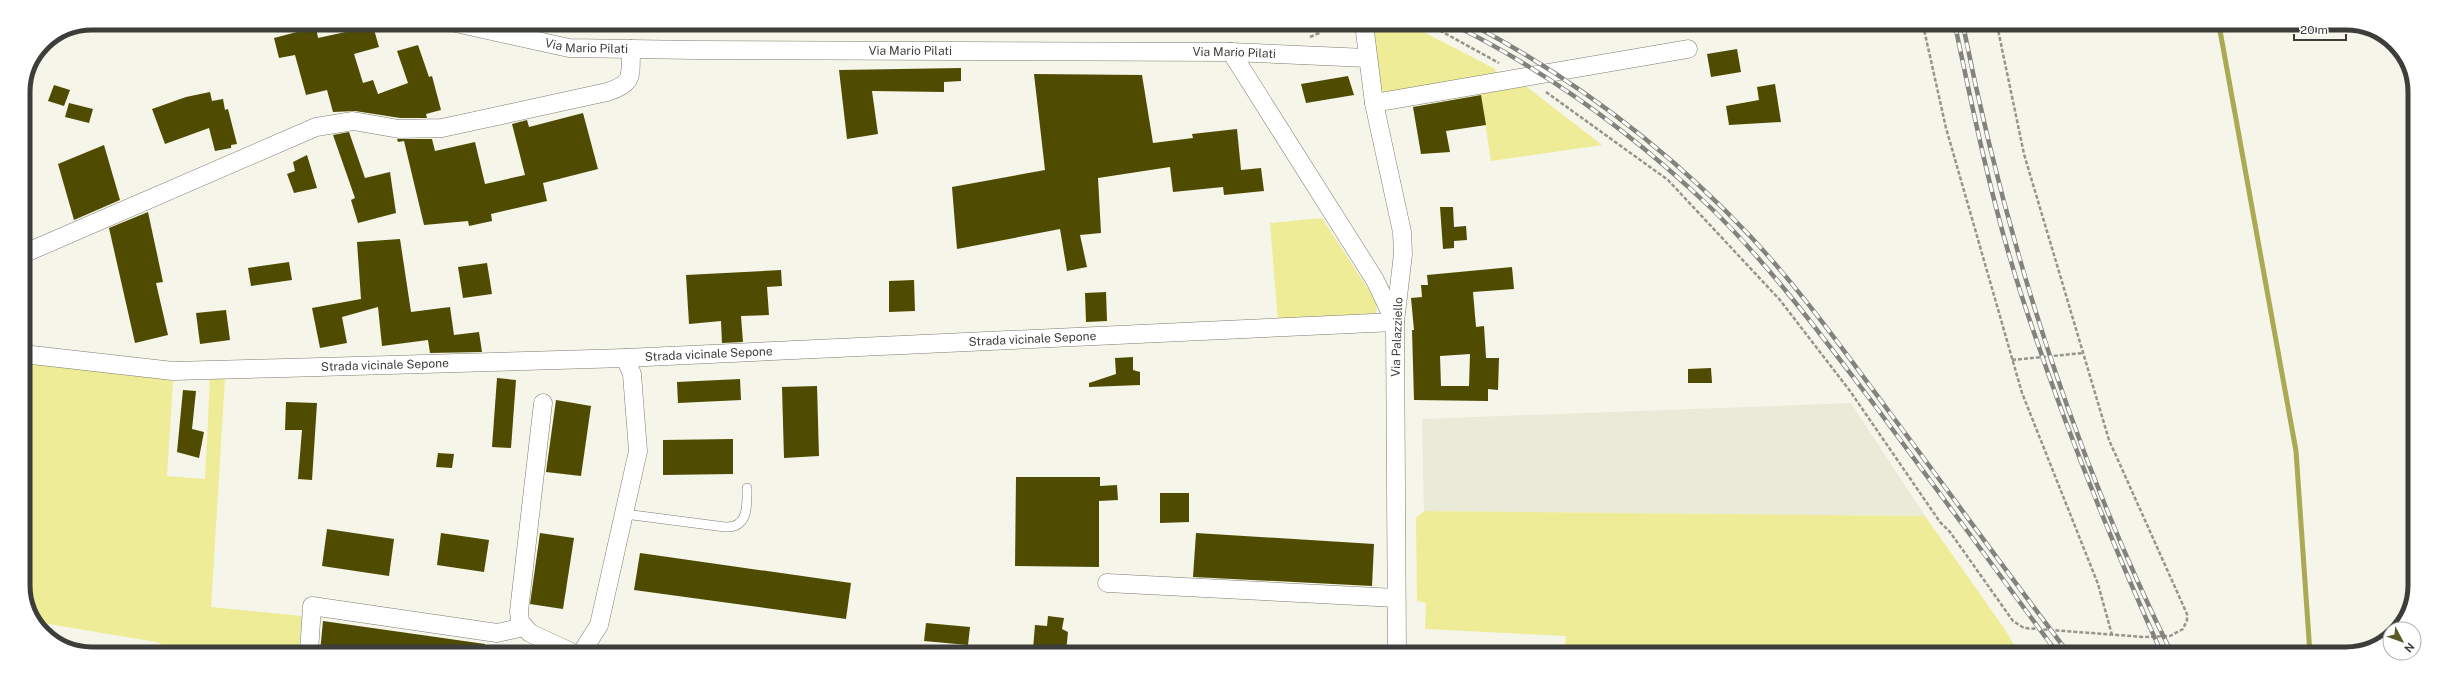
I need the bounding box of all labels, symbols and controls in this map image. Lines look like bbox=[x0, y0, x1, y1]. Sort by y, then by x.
scale bar bbox=[2294, 16, 2346, 42]
text: 20 m bbox=[2300, 23, 2328, 37]
street label: Via Mario Pilati bbox=[544, 36, 628, 56]
street label: Via Mario Pilati bbox=[868, 44, 952, 58]
street label: Via Mario Pilati bbox=[1192, 45, 1276, 61]
street label: Via Palazziello bbox=[1389, 297, 1405, 377]
street label: Strada vicinale Sepone bbox=[968, 329, 1097, 349]
street label: Strada vicinale Sepone bbox=[645, 344, 773, 364]
street label: Strada vicinale Sepone bbox=[321, 356, 449, 374]
north arrow bbox=[2382, 621, 2422, 661]
text: N bbox=[2402, 640, 2417, 655]

